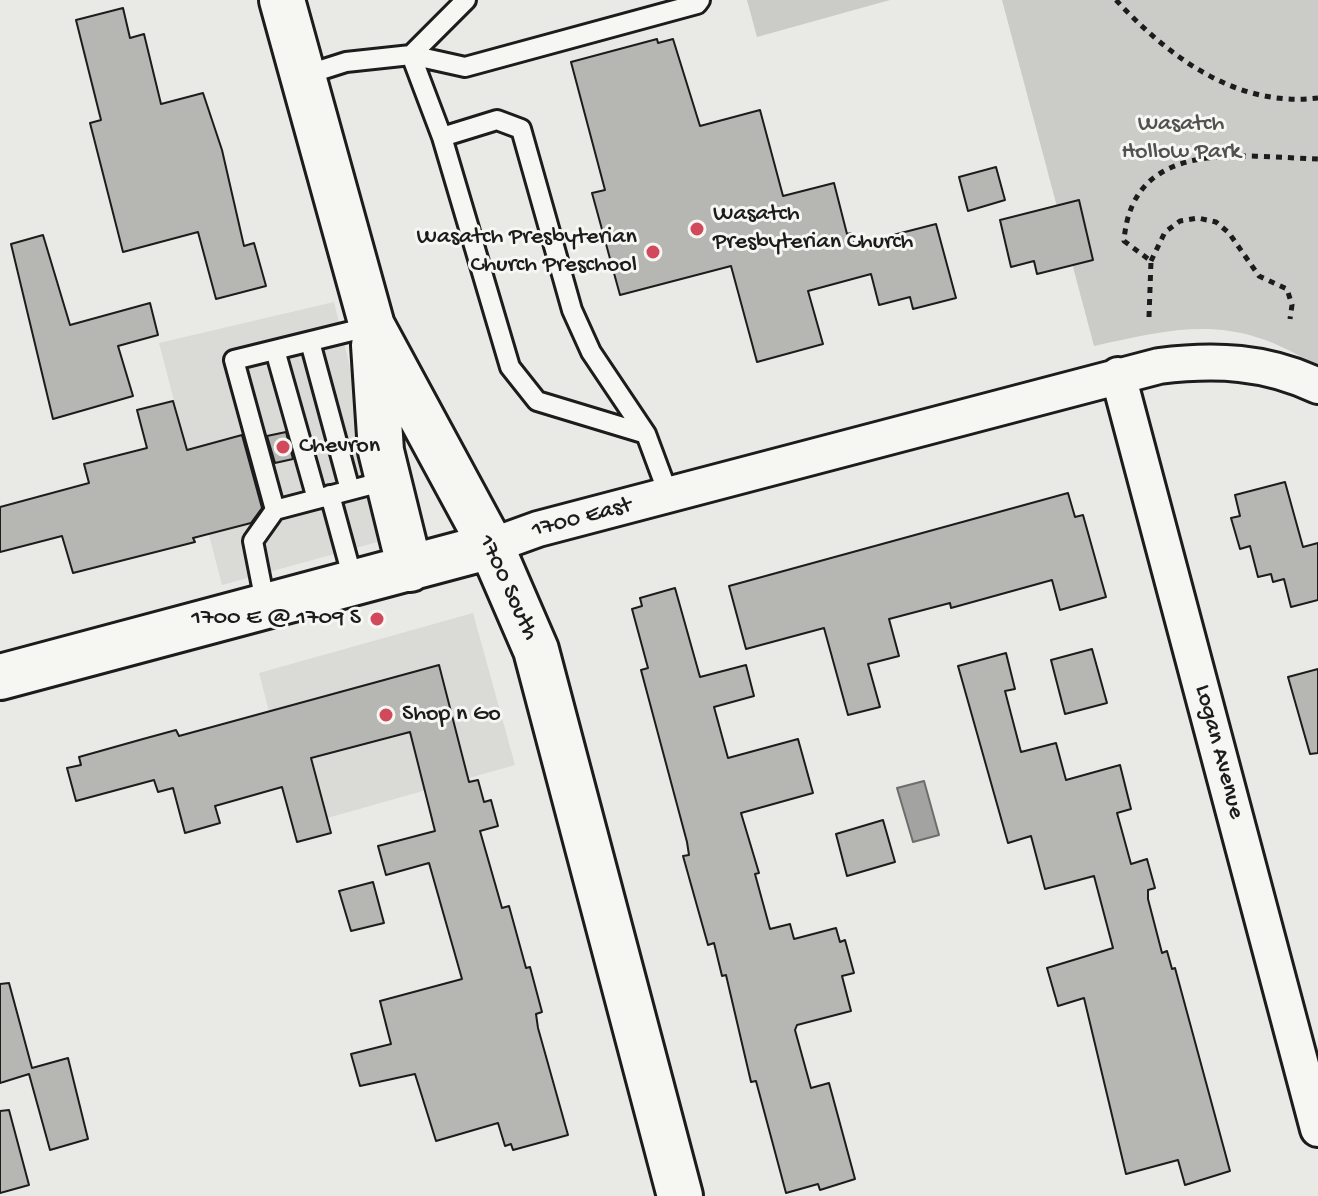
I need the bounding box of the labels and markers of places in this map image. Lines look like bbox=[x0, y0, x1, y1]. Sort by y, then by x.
place label: Wasatch Presbyterian Church bbox=[713, 201, 913, 257]
marker: Wasatch Presbyterian Church bbox=[688, 220, 706, 238]
place label: Wasatch Presbyterian Church Preschool bbox=[417, 224, 637, 280]
marker: Wasatch Presbyterian Church Preschool bbox=[644, 243, 662, 261]
place label: Chevron bbox=[299, 433, 380, 461]
marker: Chevron bbox=[274, 438, 292, 456]
place label: 1700 E @ 1709 S bbox=[191, 605, 361, 633]
marker: 1700 E @ 1709 S bbox=[368, 610, 386, 628]
place label: Shop n Go bbox=[402, 701, 501, 729]
marker: Shop n Go bbox=[377, 706, 395, 724]

